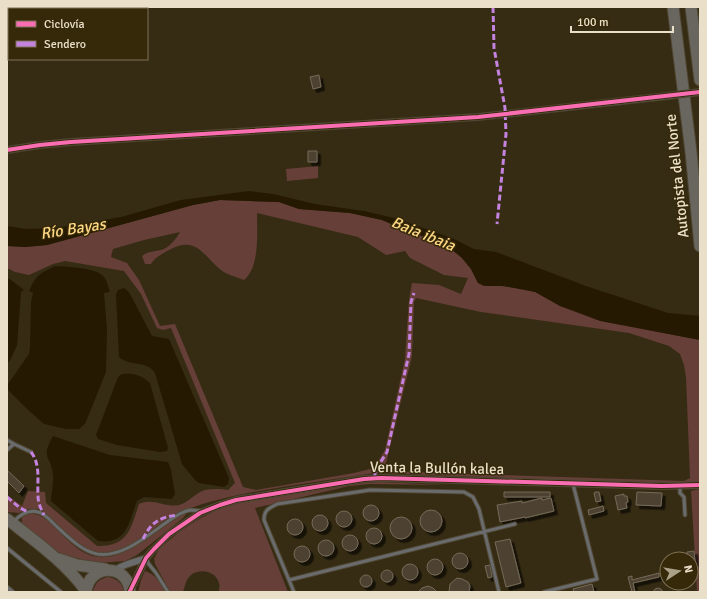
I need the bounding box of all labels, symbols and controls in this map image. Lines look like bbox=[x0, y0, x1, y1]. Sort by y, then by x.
legend bbox=[8, 8, 148, 60]
scale bar bbox=[571, 8, 673, 34]
text: 100 m bbox=[577, 15, 609, 30]
text: Ciclovía bbox=[44, 17, 85, 32]
text: Sendero bbox=[44, 37, 86, 52]
street label: Autopista del Norte bbox=[662, 113, 692, 239]
water label: Baia ibaia bbox=[388, 212, 459, 256]
water label: Río Bayas bbox=[39, 214, 109, 244]
street label: Venta la Bullón kalea bbox=[370, 458, 504, 478]
north arrow bbox=[659, 551, 699, 591]
text: N bbox=[681, 564, 695, 574]

